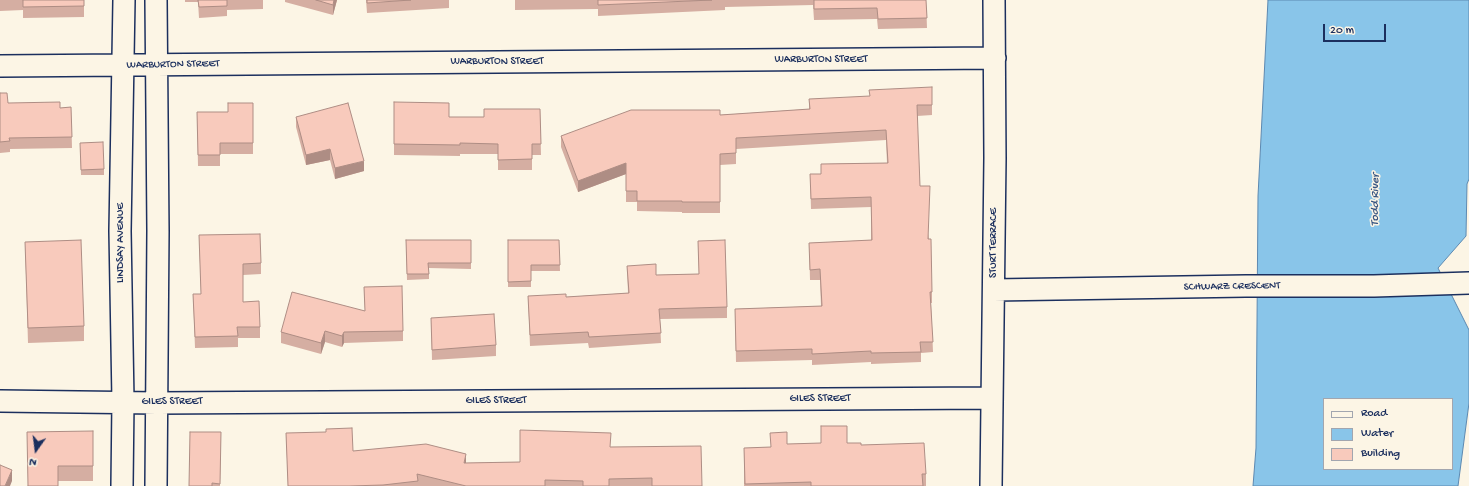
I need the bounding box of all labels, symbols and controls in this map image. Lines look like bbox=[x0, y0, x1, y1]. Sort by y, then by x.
scale bar bbox=[1325, 16, 1388, 42]
text: 20 m bbox=[1330, 24, 1354, 38]
street label: WARBURTON STREET bbox=[774, 53, 868, 67]
street label: WARBURTON STREET bbox=[450, 55, 544, 69]
street label: WARBURTON STREET bbox=[126, 58, 220, 72]
water label: Todd River bbox=[1368, 174, 1384, 226]
street label: LINDSAY AVENUE bbox=[114, 203, 128, 283]
street label: STURT TERRACE bbox=[987, 208, 1001, 278]
street label: SCHWARZ CRESCENT bbox=[1184, 280, 1280, 294]
street label: GILES STREET bbox=[789, 392, 851, 406]
street label: GILES STREET bbox=[465, 394, 527, 408]
street label: GILES STREET bbox=[141, 395, 203, 409]
legend bbox=[1323, 398, 1453, 470]
text: Road bbox=[1361, 407, 1387, 421]
text: Water bbox=[1361, 427, 1393, 441]
north arrow bbox=[16, 430, 56, 470]
text: Building bbox=[1361, 447, 1400, 461]
text: N bbox=[28, 455, 38, 468]

